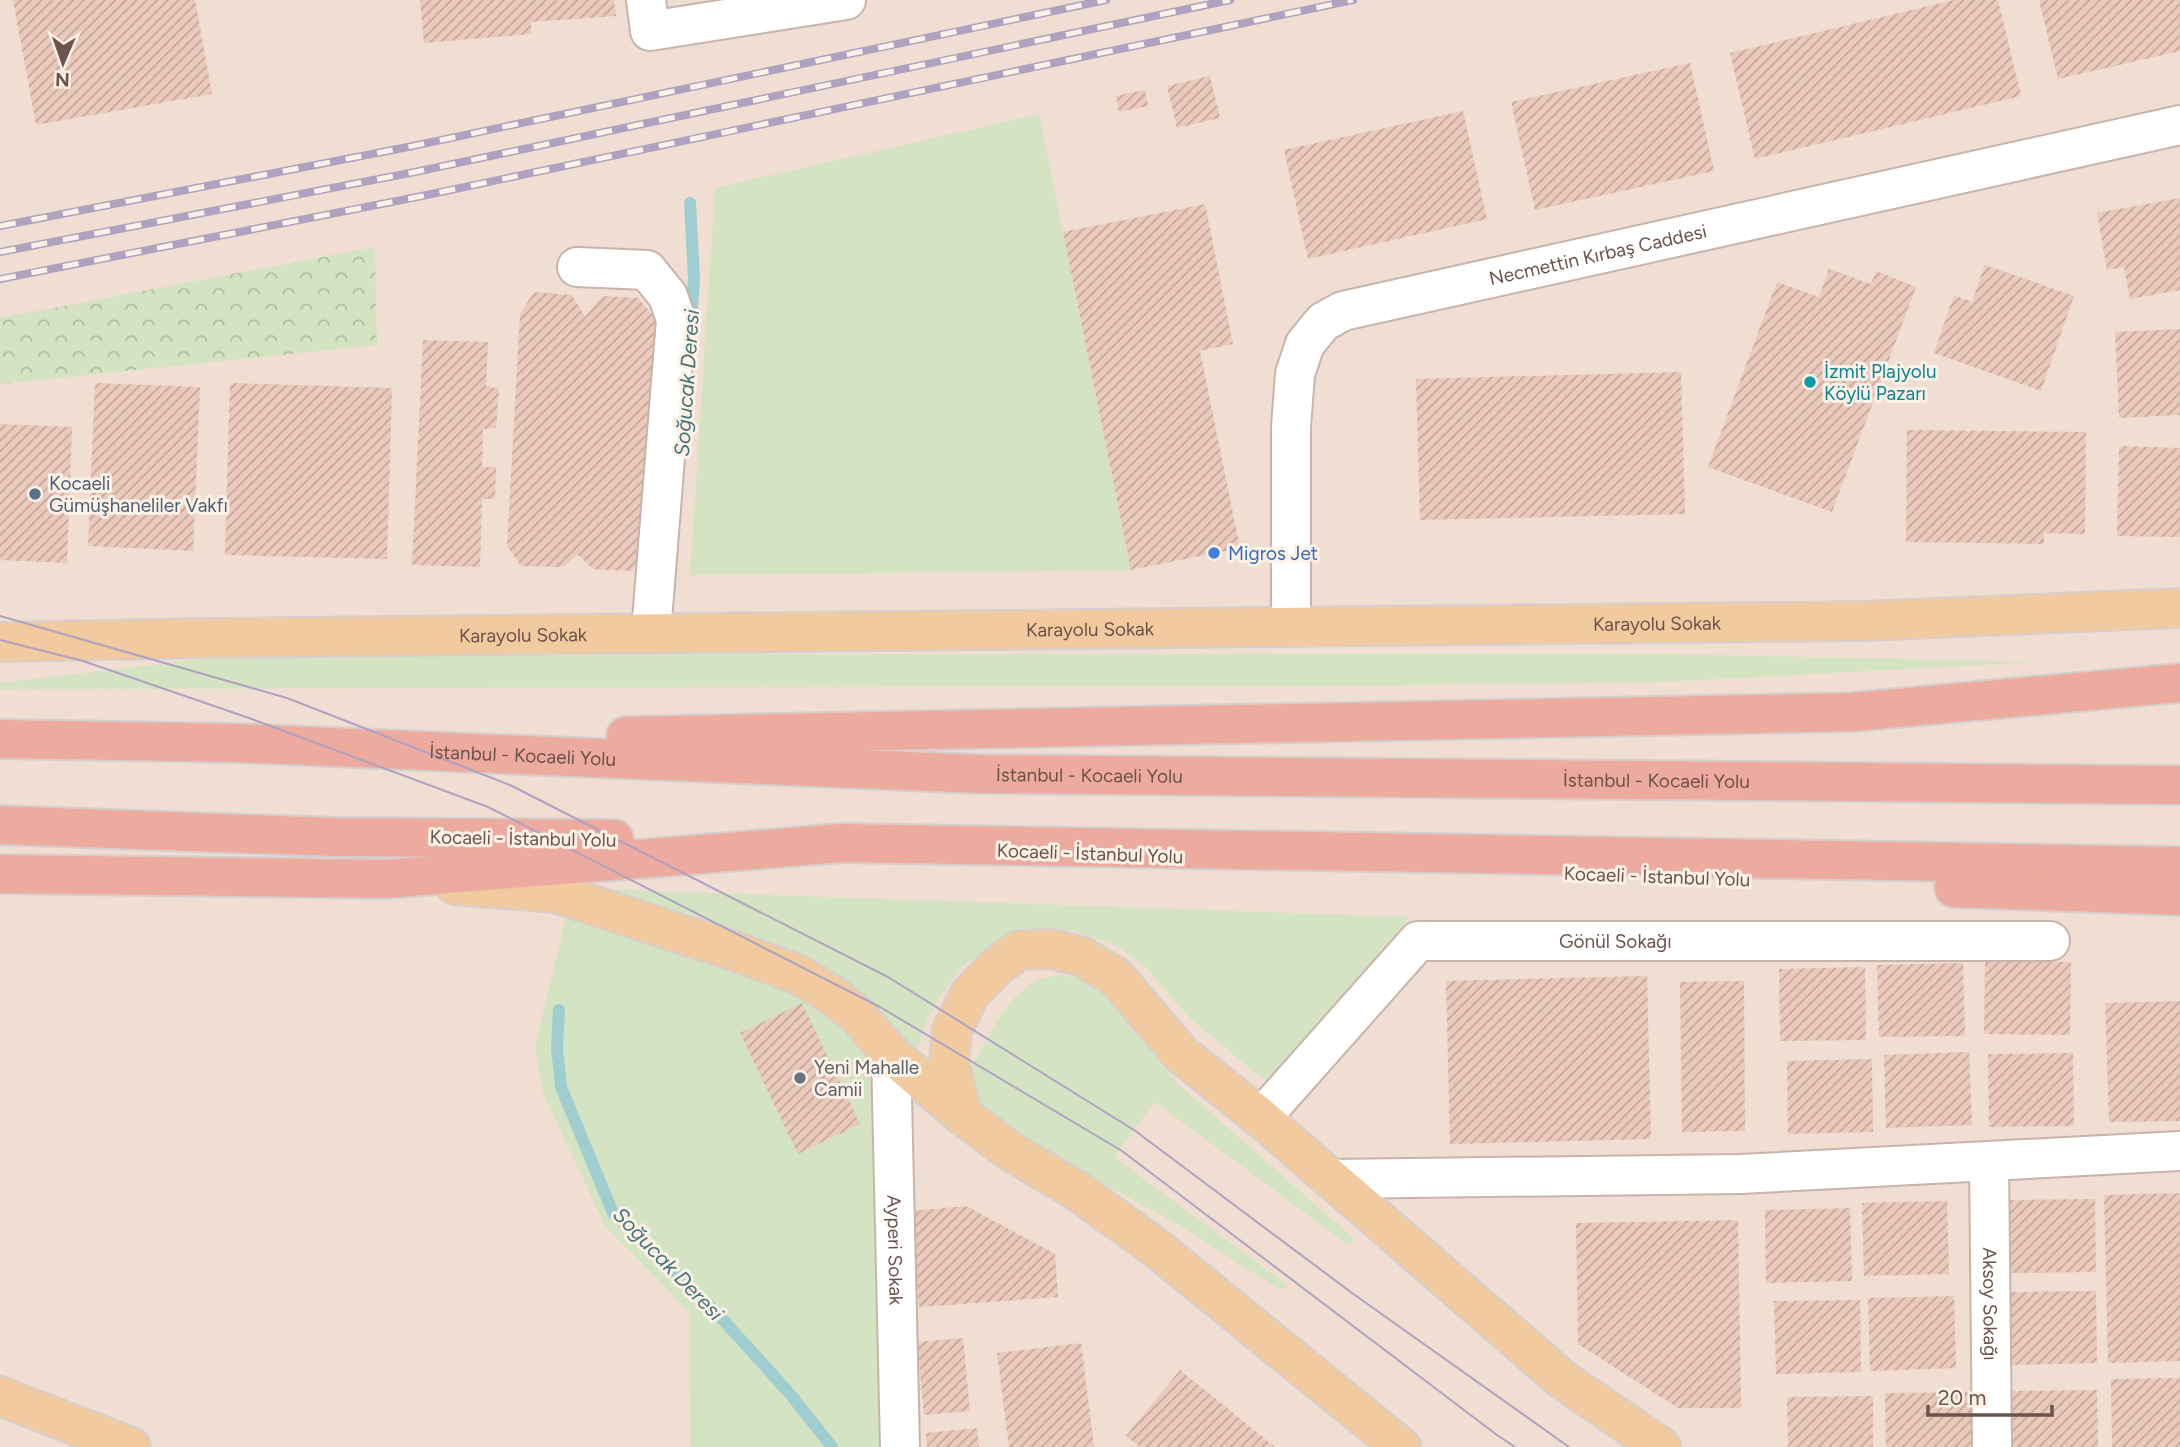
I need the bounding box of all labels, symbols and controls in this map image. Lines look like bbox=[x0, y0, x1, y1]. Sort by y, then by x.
north arrow bbox=[28, 28, 98, 98]
text: N bbox=[55, 68, 70, 91]
street label: Necmettin Kırbaş Caddesi bbox=[1487, 220, 1709, 290]
water label: Soğucak Deresi bbox=[669, 308, 704, 457]
place label: İzmit Plajyolu Köylü Pazarı bbox=[1824, 360, 1937, 405]
marker: İzmit Plajyolu Köylü Pazarı bbox=[1802, 374, 1818, 390]
place label: Kocaeli Gümüşhaneliler Vakfı bbox=[49, 472, 228, 517]
marker: Kocaeli Gümüşhaneliler Vakfı bbox=[27, 486, 43, 502]
place label: Migros Jet bbox=[1228, 542, 1318, 565]
marker: Migros Jet bbox=[1206, 545, 1222, 561]
street label: Karayolu Sokak bbox=[1593, 611, 1722, 636]
street label: Karayolu Sokak bbox=[1026, 617, 1155, 642]
street label: Karayolu Sokak bbox=[459, 623, 588, 647]
street label: İstanbul - Kocaeli Yolu bbox=[429, 740, 617, 771]
street label: İstanbul - Kocaeli Yolu bbox=[996, 763, 1183, 788]
street label: İstanbul - Kocaeli Yolu bbox=[1563, 768, 1750, 793]
street label: Kocaeli - İstanbul Yolu bbox=[429, 825, 617, 852]
street label: Kocaeli - İstanbul Yolu bbox=[996, 839, 1184, 868]
street label: Kocaeli - İstanbul Yolu bbox=[1563, 862, 1751, 891]
street label: Gönül Sokağı bbox=[1559, 930, 1672, 953]
place label: Yeni Mahalle Camii bbox=[814, 1056, 919, 1101]
marker: Yeni Mahalle Camii bbox=[792, 1070, 808, 1086]
street label: Ayperi Sokak bbox=[882, 1194, 908, 1306]
water label: Soğucak Deresi bbox=[608, 1202, 729, 1325]
street label: Aksoy Sokağı bbox=[1978, 1247, 2002, 1361]
scale bar bbox=[1928, 1374, 2052, 1418]
text: 20 m bbox=[1938, 1385, 1986, 1410]

